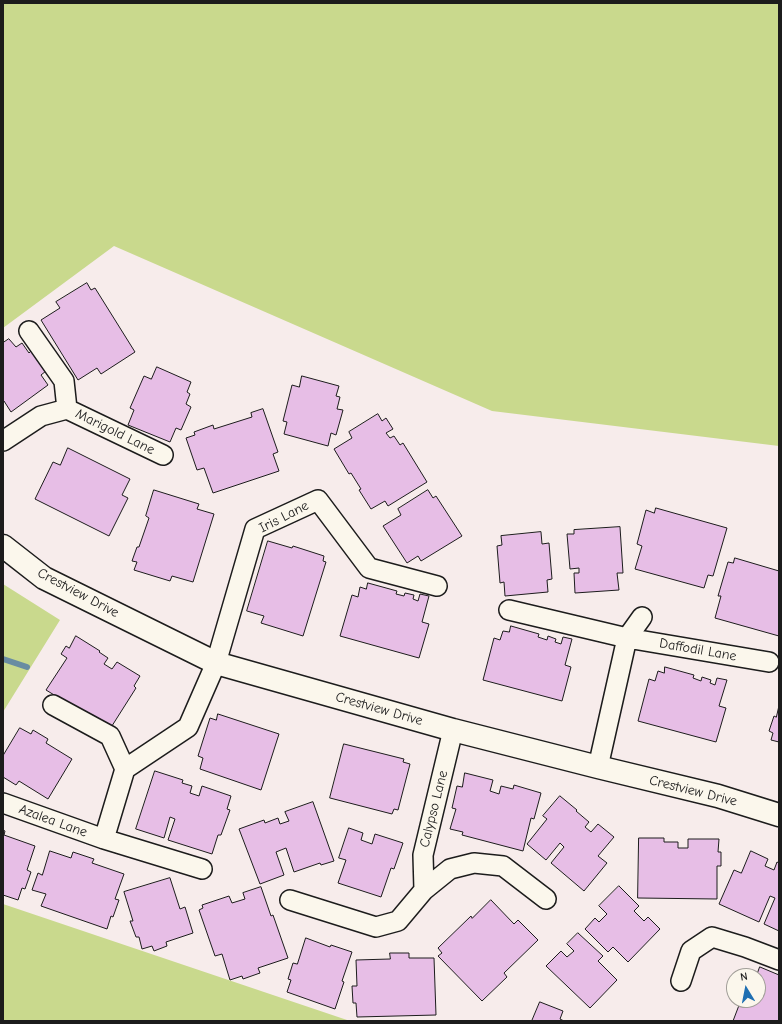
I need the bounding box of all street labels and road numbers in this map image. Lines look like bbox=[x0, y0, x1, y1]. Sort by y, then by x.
street label: Marigold Lane bbox=[72, 406, 158, 458]
street label: Iris Lane bbox=[256, 497, 312, 537]
street label: Crestview Drive bbox=[34, 564, 122, 622]
street label: Daffodil Lane bbox=[658, 635, 738, 665]
street label: Crestview Drive bbox=[333, 689, 425, 729]
street label: Calypso Lane bbox=[416, 769, 452, 849]
street label: Crestview Drive bbox=[647, 772, 739, 810]
street label: Azalea Lane bbox=[16, 801, 90, 841]

